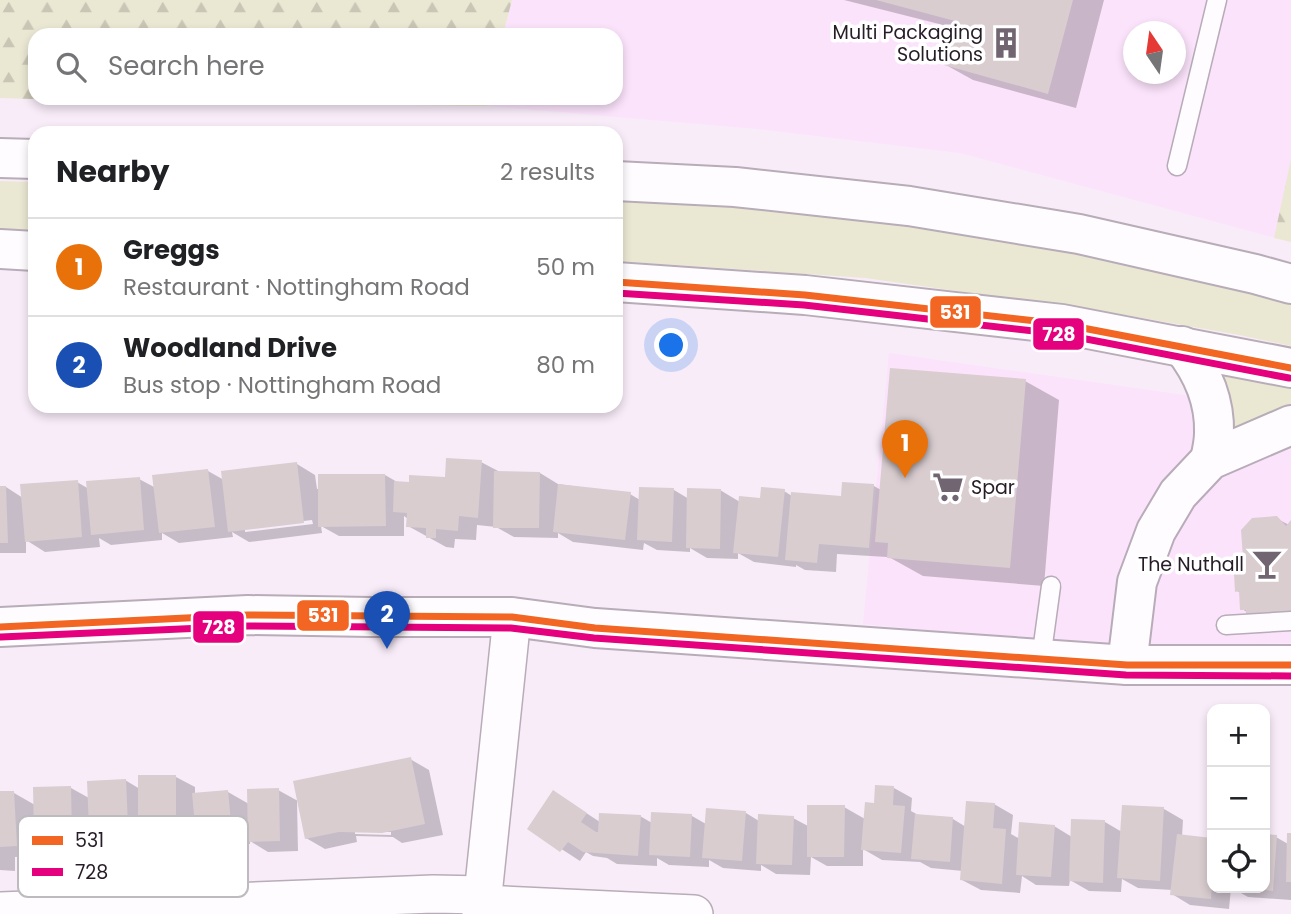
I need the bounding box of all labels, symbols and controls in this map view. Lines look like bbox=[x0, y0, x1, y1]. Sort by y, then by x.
place label: Multi Packaging Solutions bbox=[833, 19, 983, 68]
north arrow bbox=[1123, 21, 1186, 84]
building icon: Multi Packaging Solutions bbox=[989, 26, 1023, 60]
search box bbox=[28, 28, 623, 105]
icon: search bbox=[52, 48, 90, 86]
text: Search here bbox=[108, 48, 265, 84]
text: Nearby bbox=[56, 150, 170, 193]
text: 2 results bbox=[500, 156, 595, 188]
text: Greggs bbox=[123, 232, 220, 268]
text: 1 bbox=[75, 251, 83, 283]
text: 50 m bbox=[536, 251, 595, 283]
text: Restaurant · Nottingham Road bbox=[123, 271, 470, 303]
line badge: 531 bbox=[929, 295, 982, 329]
text: 531 bbox=[940, 299, 971, 326]
line badge: 728 bbox=[1032, 317, 1085, 351]
text: 728 bbox=[1042, 321, 1076, 348]
your location bbox=[654, 328, 688, 362]
text: Woodland Drive bbox=[123, 330, 337, 366]
text: 2 bbox=[72, 349, 86, 381]
text: 80 m bbox=[536, 349, 595, 381]
text: Bus stop · Nottingham Road bbox=[123, 369, 441, 401]
pin: 1 bbox=[882, 420, 928, 478]
supermarket icon: Spar bbox=[931, 470, 965, 504]
place label: Spar bbox=[971, 474, 1015, 501]
bar icon: The Nuthall bbox=[1250, 547, 1284, 581]
place label: The Nuthall bbox=[1138, 551, 1244, 578]
pin: 2 bbox=[364, 591, 410, 649]
line badge: 531 bbox=[296, 599, 350, 632]
text: 531 bbox=[308, 602, 339, 629]
line badge: 728 bbox=[192, 610, 245, 644]
text: 728 bbox=[202, 614, 236, 641]
map controls bbox=[1207, 704, 1270, 893]
button: + bbox=[1207, 704, 1270, 767]
button: − bbox=[1207, 767, 1270, 830]
legend bbox=[18, 816, 248, 897]
text: 531 bbox=[75, 827, 104, 854]
button: locate bbox=[1207, 830, 1270, 893]
text: 728 bbox=[75, 859, 108, 886]

